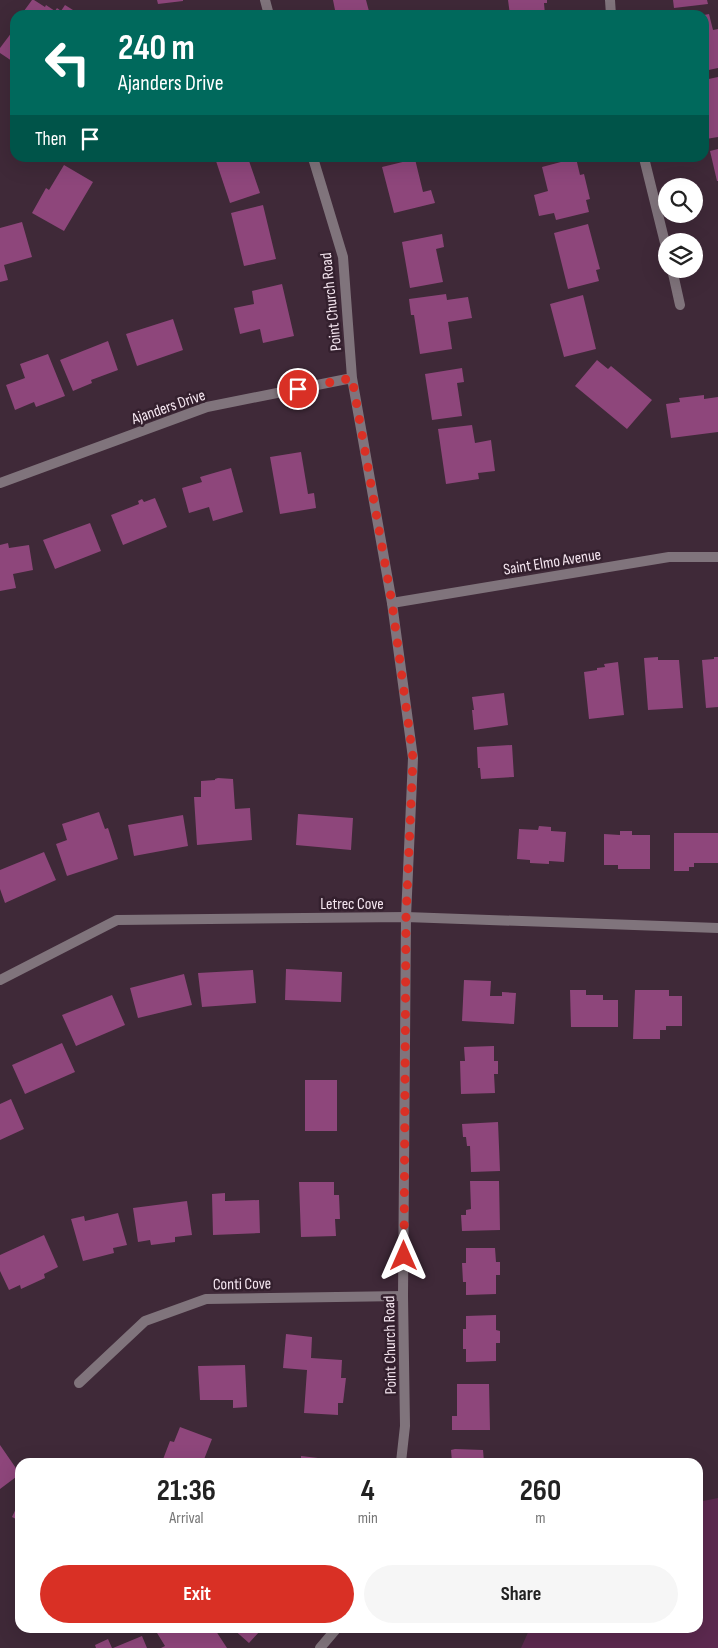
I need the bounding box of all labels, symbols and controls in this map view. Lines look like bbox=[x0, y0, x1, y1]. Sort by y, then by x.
text: 240 m bbox=[118, 27, 195, 70]
icon: left bbox=[35, 30, 100, 95]
text: Ajanders Drive bbox=[118, 70, 224, 97]
icon: arrive bbox=[76, 125, 104, 153]
text: Then bbox=[35, 128, 66, 151]
map controls bbox=[658, 178, 703, 278]
button: search bbox=[658, 178, 703, 223]
button: layers bbox=[658, 233, 703, 278]
street label: Point Church Road bbox=[317, 252, 346, 352]
pin bbox=[277, 368, 319, 410]
icon: arrive bbox=[284, 375, 312, 403]
street label: Ajanders Drive bbox=[128, 386, 208, 429]
street label: Saint Elmo Avenue bbox=[502, 545, 602, 580]
street label: Letrec Cove bbox=[320, 895, 384, 914]
position arrow bbox=[377, 1229, 429, 1281]
street label: Conti Cove bbox=[213, 1274, 271, 1295]
street label: Point Church Road bbox=[380, 1295, 401, 1395]
text: 21:36 bbox=[157, 1473, 216, 1509]
text: 4 bbox=[361, 1473, 375, 1509]
text: 260 bbox=[520, 1473, 561, 1509]
text: Arrival bbox=[169, 1509, 204, 1528]
text: min bbox=[358, 1509, 378, 1528]
text: m bbox=[535, 1509, 546, 1528]
button: Exit bbox=[40, 1565, 354, 1623]
button: Share bbox=[364, 1565, 678, 1623]

